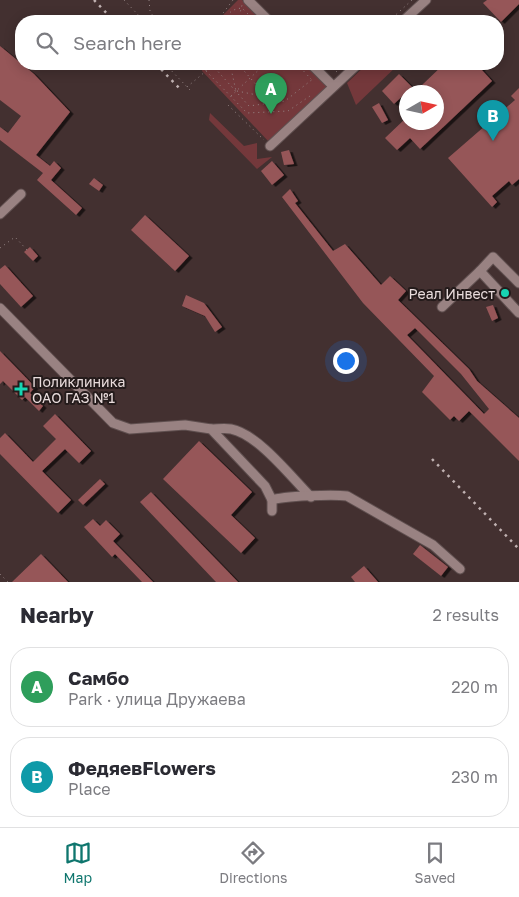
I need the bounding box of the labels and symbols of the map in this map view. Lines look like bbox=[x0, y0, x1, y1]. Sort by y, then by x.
pin: A bbox=[255, 73, 287, 114]
north arrow bbox=[399, 85, 444, 130]
pin: B bbox=[477, 100, 509, 141]
place label: Реал Инвест bbox=[409, 285, 495, 302]
marker: Реал Инвест bbox=[499, 287, 511, 299]
your location bbox=[333, 348, 359, 374]
place label: Поликлиника ОАО ГАЗ №1 bbox=[32, 373, 125, 406]
marker: Поликлиника ОАО ГАЗ №1 bbox=[14, 382, 28, 396]

